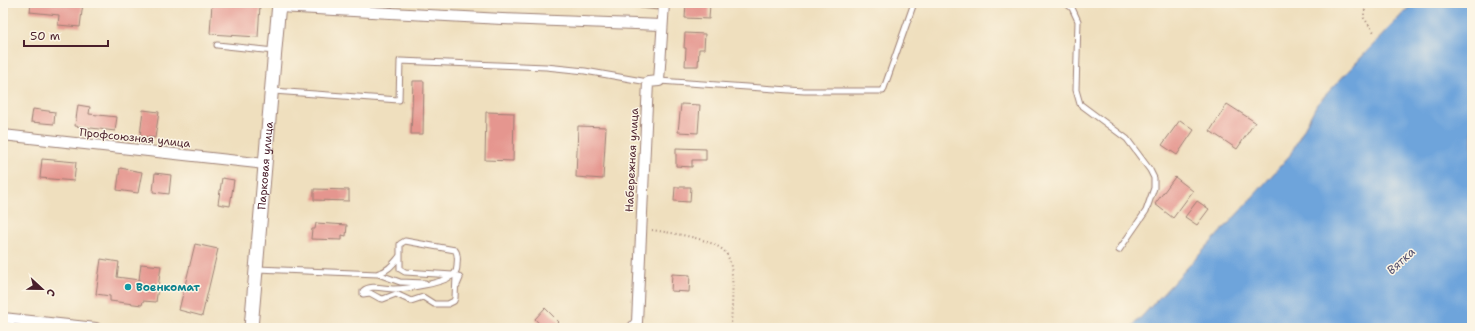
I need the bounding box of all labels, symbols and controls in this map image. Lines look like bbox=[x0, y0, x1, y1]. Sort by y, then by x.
scale bar bbox=[24, 22, 108, 48]
text: 50 m bbox=[30, 28, 60, 44]
street label: Набережная улица bbox=[622, 107, 642, 213]
street label: Парковая улица bbox=[254, 121, 276, 210]
street label: Профсоюзная улица bbox=[79, 125, 191, 151]
water label: Вятка bbox=[1383, 244, 1419, 278]
north arrow bbox=[22, 269, 62, 309]
place label: Военкомат bbox=[136, 280, 200, 295]
marker: Военкомат bbox=[123, 282, 133, 292]
text: С bbox=[42, 287, 59, 299]

